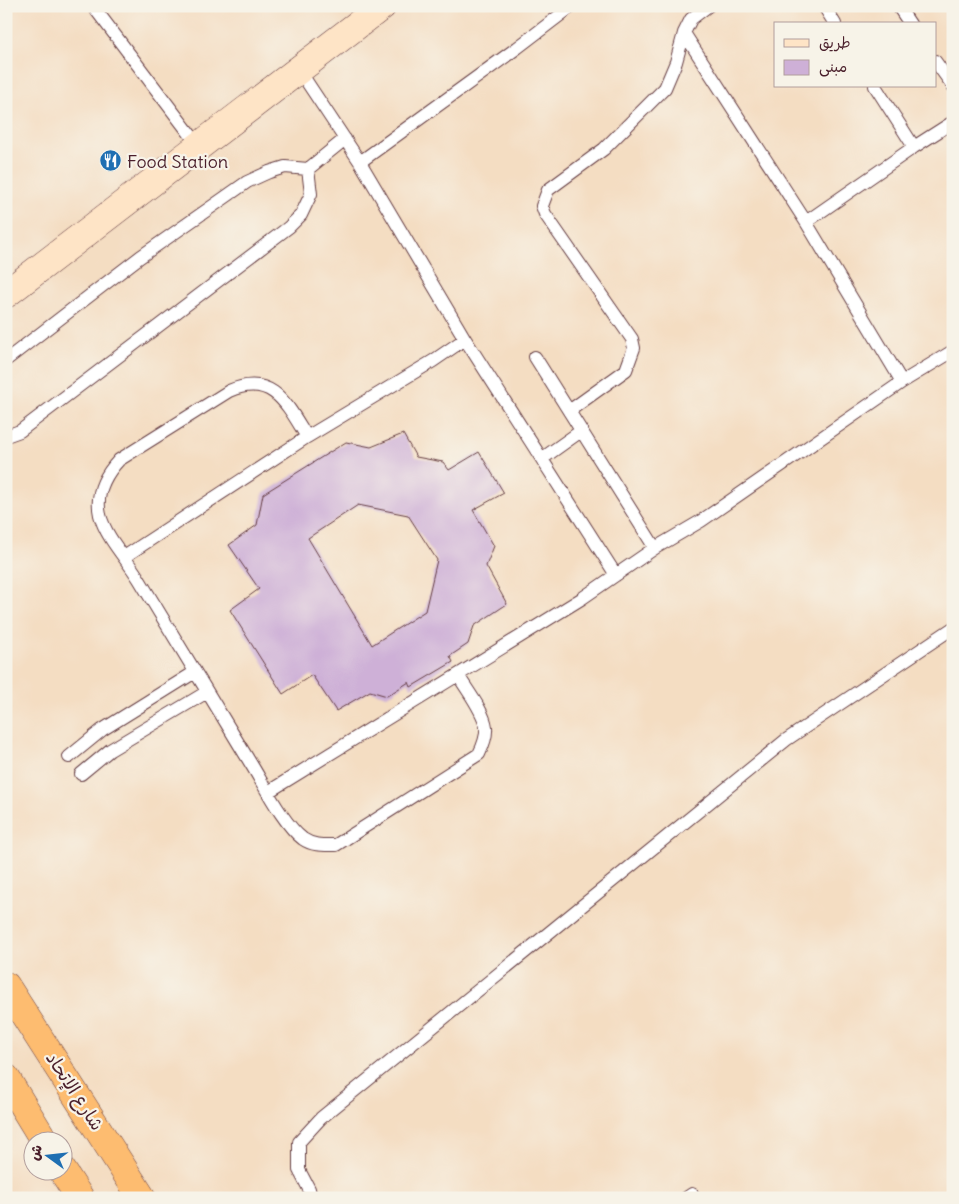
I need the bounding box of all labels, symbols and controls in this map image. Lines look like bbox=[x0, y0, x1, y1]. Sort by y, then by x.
legend bbox=[774, 22, 936, 88]
text: طريق bbox=[819, 33, 851, 52]
text: مبنى bbox=[819, 57, 847, 77]
restaurant icon: Food Station bbox=[99, 149, 123, 173]
place label: Food Station bbox=[127, 150, 228, 173]
street label: شارع الإتحاد bbox=[40, 1047, 109, 1135]
north arrow bbox=[22, 1132, 72, 1182]
text: ش bbox=[25, 1143, 46, 1162]

